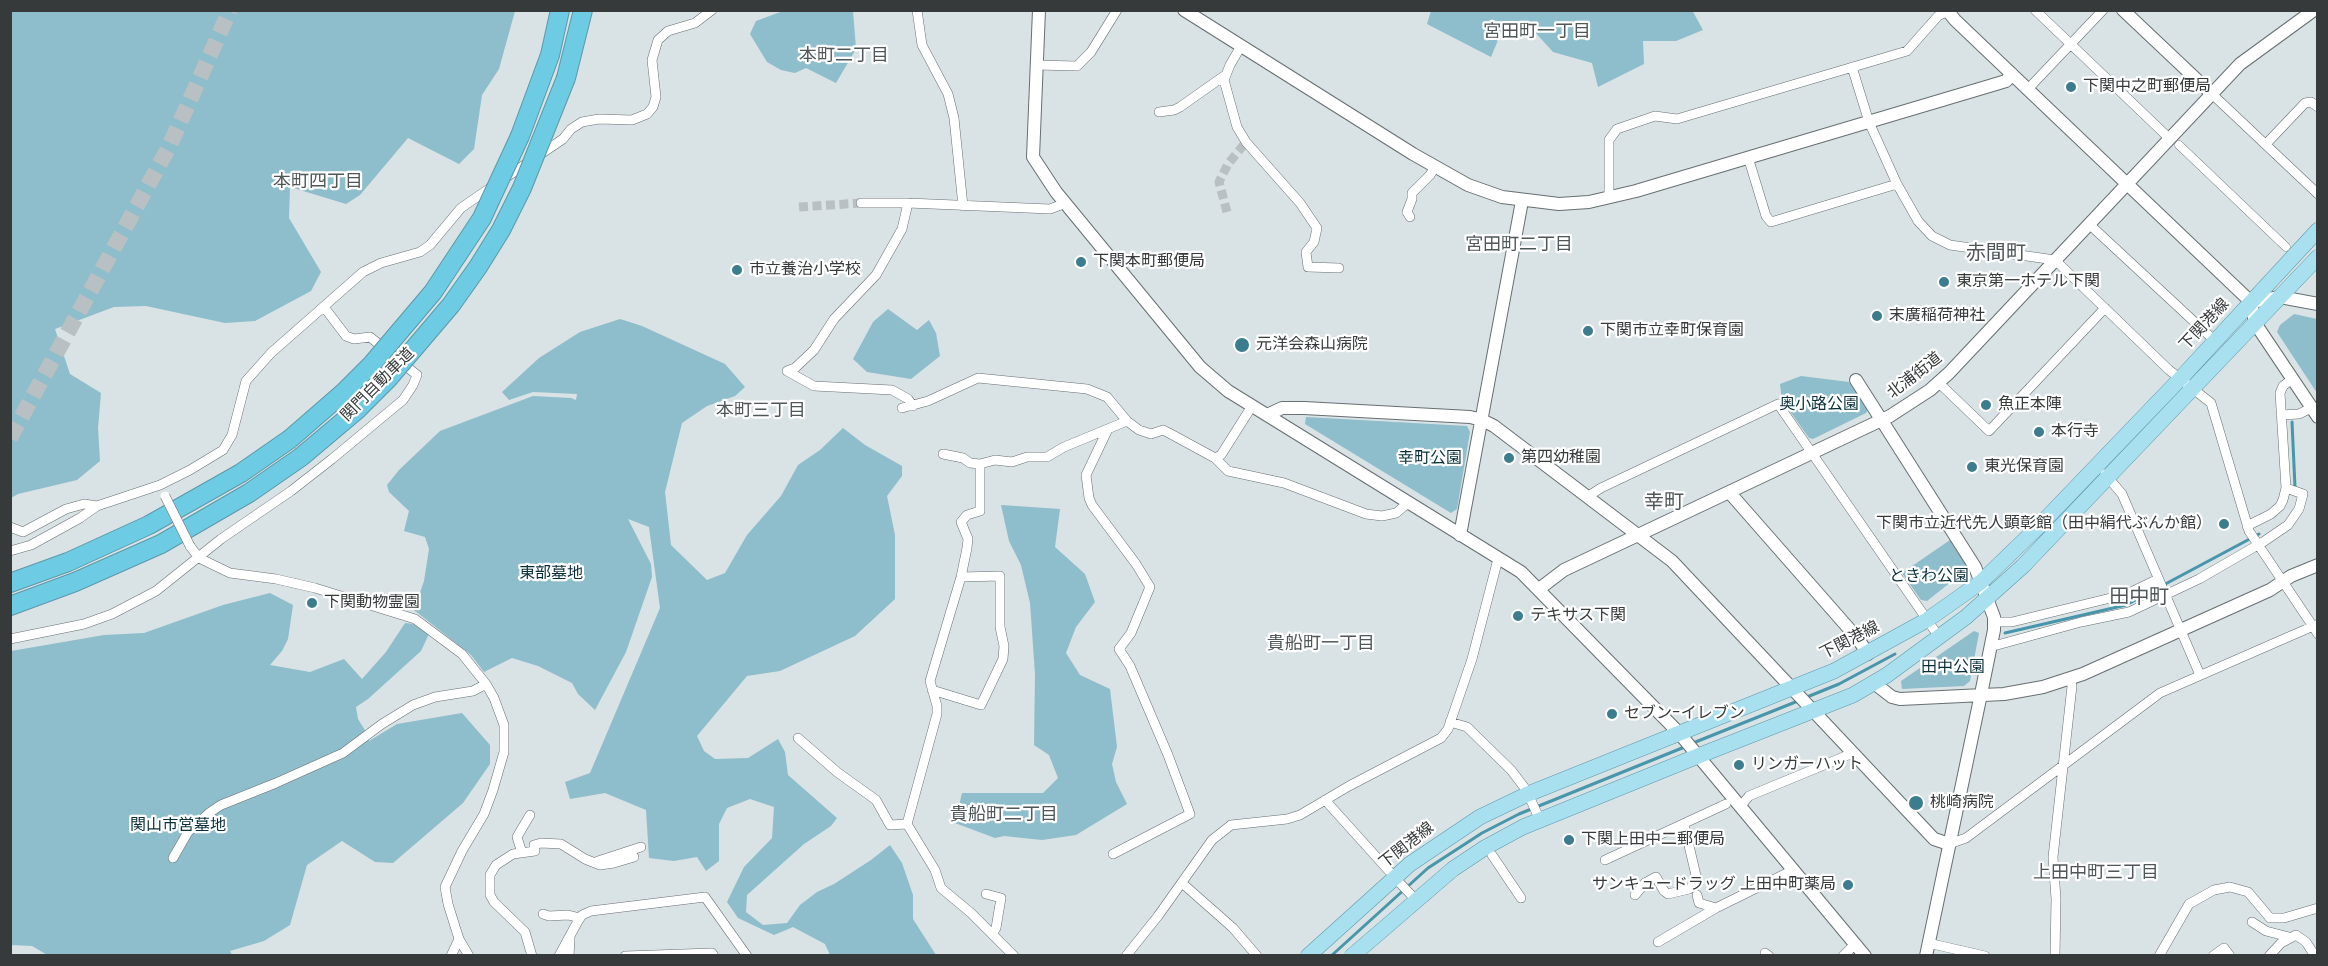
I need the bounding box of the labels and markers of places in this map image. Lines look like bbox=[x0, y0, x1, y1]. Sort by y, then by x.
place label: 下関中之町郵便局 bbox=[2083, 77, 2211, 97]
marker: 下関中之町郵便局 bbox=[2064, 80, 2078, 94]
place label: 下関本町郵便局 bbox=[1093, 252, 1205, 272]
marker: 下関本町郵便局 bbox=[1074, 255, 1088, 269]
place label: 市立養治小学校 bbox=[749, 260, 861, 280]
marker: 市立養治小学校 bbox=[730, 263, 744, 277]
place label: 東京第一ホテル下関 bbox=[1956, 272, 2100, 292]
marker: 東京第一ホテル下関 bbox=[1937, 275, 1951, 289]
place label: 末廣稲荷神社 bbox=[1889, 306, 1985, 326]
marker: 末廣稲荷神社 bbox=[1870, 309, 1884, 323]
place label: 下関市立幸町保育園 bbox=[1600, 321, 1744, 341]
marker: 下関市立幸町保育園 bbox=[1581, 324, 1595, 338]
place label: 元洋会森山病院 bbox=[1256, 335, 1368, 355]
marker: 元洋会森山病院 bbox=[1233, 336, 1251, 354]
place label: 魚正本陣 bbox=[1998, 395, 2062, 415]
marker: 魚正本陣 bbox=[1979, 398, 1993, 412]
place label: 本行寺 bbox=[2051, 422, 2099, 442]
marker: 本行寺 bbox=[2032, 425, 2046, 439]
place label: 第四幼稚園 bbox=[1521, 448, 1601, 468]
marker: 第四幼稚園 bbox=[1502, 451, 1516, 465]
place label: 東光保育園 bbox=[1984, 457, 2064, 477]
marker: 東光保育園 bbox=[1965, 460, 1979, 474]
place label: 下関市立近代先人顕彰館（田中絹代ぶんか館） bbox=[1876, 514, 2212, 534]
marker: 下関市立近代先人顕彰館（田中絹代ぶんか館） bbox=[2217, 517, 2231, 531]
place label: 下関動物霊園 bbox=[324, 593, 420, 613]
marker: 下関動物霊園 bbox=[305, 596, 319, 610]
place label: テキサス下関 bbox=[1530, 606, 1626, 626]
marker: テキサス下関 bbox=[1511, 609, 1525, 623]
place label: セブン-イレブン bbox=[1624, 704, 1745, 724]
marker: セブン-イレブン bbox=[1605, 707, 1619, 721]
place label: リンガーハット bbox=[1751, 755, 1863, 775]
marker: リンガーハット bbox=[1732, 758, 1746, 772]
place label: 桃崎病院 bbox=[1930, 793, 1994, 813]
marker: 桃崎病院 bbox=[1907, 794, 1925, 812]
place label: 下関上田中二郵便局 bbox=[1581, 830, 1725, 850]
marker: 下関上田中二郵便局 bbox=[1562, 833, 1576, 847]
place label: サンキュードラッグ 上田中町薬局 bbox=[1592, 875, 1836, 895]
marker: サンキュードラッグ 上田中町薬局 bbox=[1841, 878, 1855, 892]

